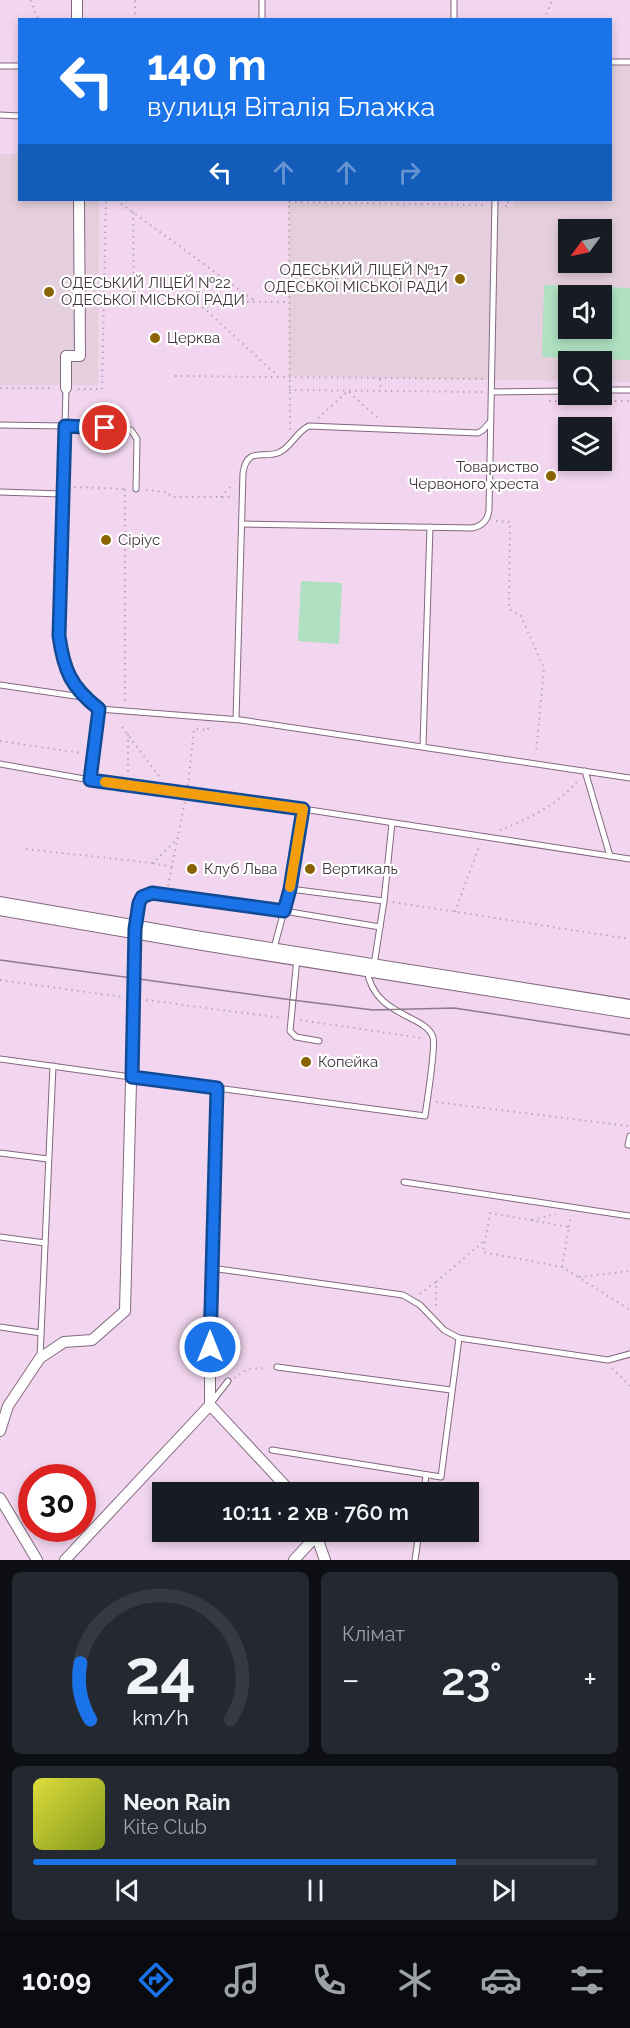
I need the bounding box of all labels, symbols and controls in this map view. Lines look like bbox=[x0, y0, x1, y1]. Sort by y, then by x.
text: 140 m bbox=[147, 41, 267, 90]
icon: left bbox=[48, 42, 126, 120]
text: вулиця Віталія Блажка bbox=[147, 91, 435, 122]
icon: left bbox=[204, 156, 237, 189]
icon: ahead bbox=[267, 156, 300, 189]
icon: ahead bbox=[330, 156, 363, 189]
icon: right bbox=[393, 156, 426, 189]
north arrow bbox=[558, 219, 612, 273]
map controls bbox=[558, 219, 612, 471]
place label: ОДЕСЬКИЙ ЛІЦЕЙ №17 ОДЕСЬКОЇ МІСЬКОЇ РАДИ bbox=[264, 261, 448, 296]
marker: ОДЕСЬКИЙ ЛІЦЕЙ №17 ОДЕСЬКОЇ МІСЬКОЇ РАДИ bbox=[453, 272, 467, 286]
place label: ОДЕСЬКИЙ ЛІЦЕЙ №22 ОДЕСЬКОЇ МІСЬКОЇ РАДИ bbox=[61, 274, 245, 309]
marker: ОДЕСЬКИЙ ЛІЦЕЙ №22 ОДЕСЬКОЇ МІСЬКОЇ РАДИ bbox=[42, 285, 56, 299]
button: sound bbox=[558, 285, 612, 339]
place label: Церква bbox=[167, 329, 220, 347]
marker: Церква bbox=[148, 331, 162, 345]
button: search bbox=[558, 351, 612, 405]
pin bbox=[79, 402, 130, 453]
icon: arrive bbox=[88, 411, 121, 444]
button: layers bbox=[558, 417, 612, 471]
place label: Товариство Червоного хреста bbox=[409, 458, 539, 493]
marker: Товариство Червоного хреста bbox=[544, 469, 558, 483]
place label: Сіріус bbox=[118, 531, 160, 549]
marker: Сіріус bbox=[99, 533, 113, 547]
place label: Клуб Льва bbox=[204, 860, 278, 878]
place label: Вертикаль bbox=[322, 860, 398, 878]
marker: Клуб Льва bbox=[185, 862, 199, 876]
marker: Вертикаль bbox=[303, 862, 317, 876]
place label: Копейка bbox=[318, 1053, 378, 1071]
marker: Копейка bbox=[299, 1055, 313, 1069]
position arrow bbox=[178, 1315, 242, 1379]
speed limit sign: 30 bbox=[18, 1464, 96, 1542]
text: 10:11 · 2 хв · 760 m bbox=[222, 1499, 409, 1525]
text: Клімат bbox=[342, 1622, 405, 1646]
text: 24 bbox=[125, 1635, 196, 1709]
text: 23° bbox=[441, 1653, 502, 1706]
text: − bbox=[342, 1660, 360, 1699]
text: + bbox=[583, 1660, 597, 1699]
text: km/h bbox=[132, 1705, 189, 1730]
text: Neon Rain bbox=[123, 1789, 231, 1815]
text: Kite Club bbox=[123, 1815, 207, 1839]
icon: previous bbox=[111, 1874, 144, 1907]
icon: pause bbox=[299, 1874, 332, 1907]
icon: next bbox=[487, 1874, 520, 1907]
icon: directions bbox=[135, 1959, 177, 2001]
icon: music bbox=[221, 1959, 263, 2001]
icon: phone bbox=[308, 1959, 350, 2001]
icon: climate bbox=[394, 1959, 436, 2001]
icon: car bbox=[480, 1959, 522, 2001]
icon: filters bbox=[566, 1959, 608, 2001]
text: 10:09 bbox=[22, 1965, 91, 1996]

